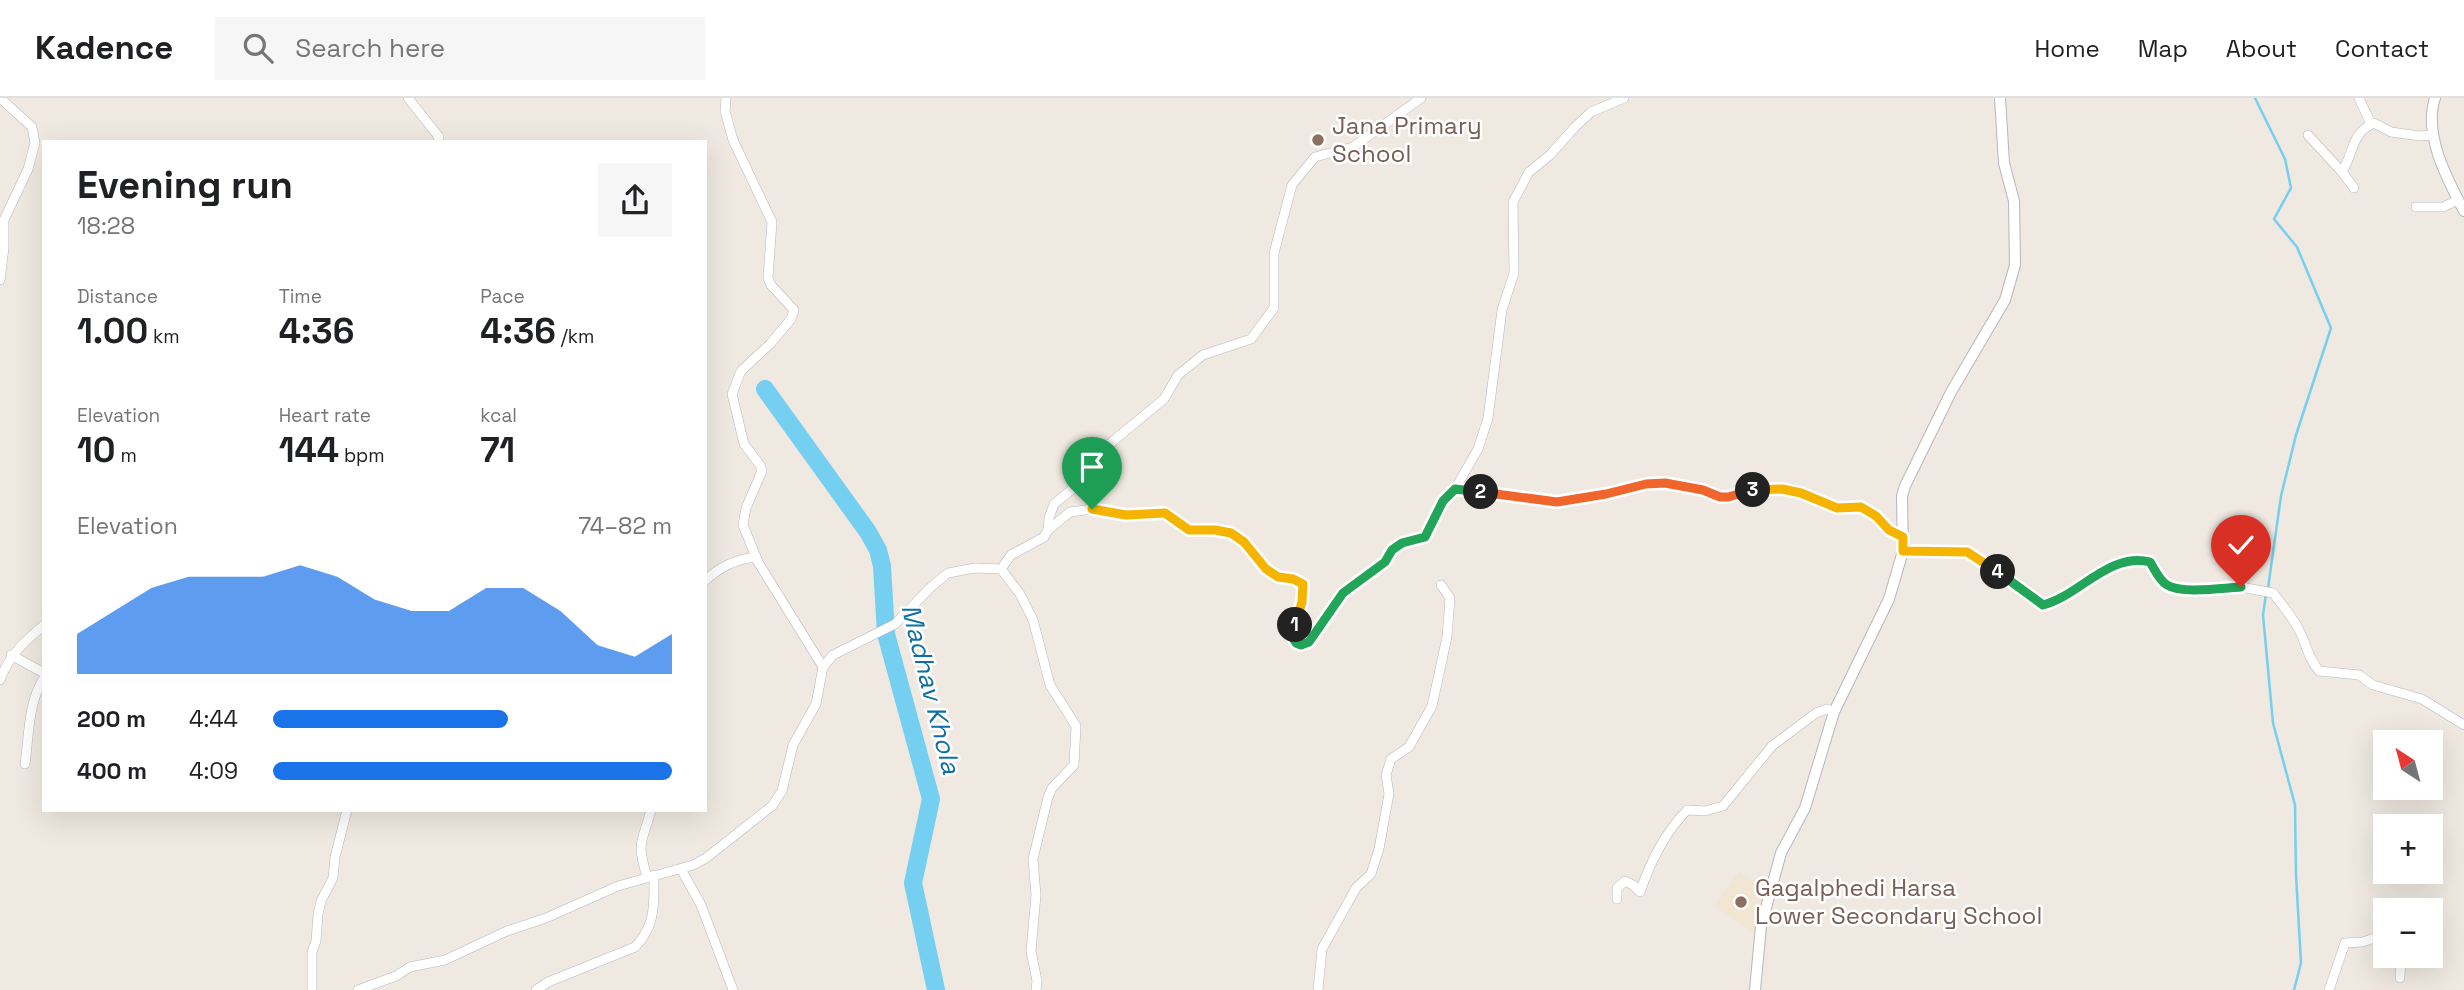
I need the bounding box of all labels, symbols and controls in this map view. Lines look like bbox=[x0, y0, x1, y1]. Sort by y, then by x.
search box bbox=[215, 17, 705, 80]
text: Kadence bbox=[35, 27, 173, 69]
icon: search bbox=[239, 29, 277, 67]
text: Search here bbox=[295, 31, 445, 65]
text: Home bbox=[2034, 33, 2100, 64]
text: Map bbox=[2138, 33, 2188, 64]
text: About bbox=[2226, 33, 2297, 64]
text: Contact bbox=[2335, 33, 2429, 64]
place label: Jana Primary School bbox=[1332, 110, 1482, 169]
marker: Jana Primary School bbox=[1310, 132, 1326, 148]
text: Evening run bbox=[77, 161, 293, 209]
button: share bbox=[598, 163, 672, 237]
text: 18:28 bbox=[77, 211, 135, 241]
text: Distance bbox=[77, 284, 158, 309]
text: Time bbox=[279, 284, 322, 309]
text: Pace bbox=[480, 284, 525, 309]
text: 1.00 bbox=[77, 309, 148, 353]
text: 4:36 bbox=[279, 309, 354, 353]
text: 4:36 bbox=[480, 309, 556, 353]
text: km bbox=[148, 324, 180, 349]
text: /km bbox=[556, 324, 594, 349]
text: Elevation bbox=[77, 403, 160, 428]
text: Heart rate bbox=[279, 403, 371, 428]
text: kcal bbox=[480, 403, 517, 428]
text: 10 bbox=[77, 428, 116, 472]
text: 144 bbox=[279, 428, 339, 472]
text: 71 bbox=[480, 428, 515, 472]
pin bbox=[1062, 437, 1122, 509]
text: m bbox=[116, 443, 137, 468]
text: bpm bbox=[339, 443, 385, 468]
icon: arrive bbox=[1073, 448, 1111, 486]
pin: 3 bbox=[1736, 472, 1770, 508]
pin: 2 bbox=[1464, 474, 1498, 510]
text: 3 bbox=[1747, 477, 1758, 502]
text: 2 bbox=[1475, 479, 1486, 504]
text: Elevation bbox=[77, 511, 178, 541]
text: 74–82 m bbox=[578, 511, 672, 541]
pin bbox=[2211, 515, 2271, 587]
icon: check bbox=[2222, 526, 2260, 564]
pin: 4 bbox=[1980, 554, 2016, 589]
text: 4 bbox=[1991, 559, 2004, 584]
water label: Madhav Khola bbox=[893, 601, 969, 778]
pin: 1 bbox=[1278, 608, 1312, 642]
text: 1 bbox=[1290, 612, 1299, 637]
text: 200 m bbox=[77, 704, 146, 734]
text: 4:44 bbox=[189, 704, 238, 734]
north arrow bbox=[2373, 730, 2443, 800]
map controls bbox=[2373, 730, 2443, 968]
text: 400 m bbox=[77, 756, 147, 786]
text: 4:09 bbox=[189, 756, 238, 786]
button: + bbox=[2373, 814, 2443, 884]
place label: Gagalphedi Harsa Lower Secondary School bbox=[1755, 872, 2042, 931]
marker: Gagalphedi Harsa Lower Secondary School bbox=[1733, 894, 1749, 910]
button: − bbox=[2373, 898, 2443, 968]

